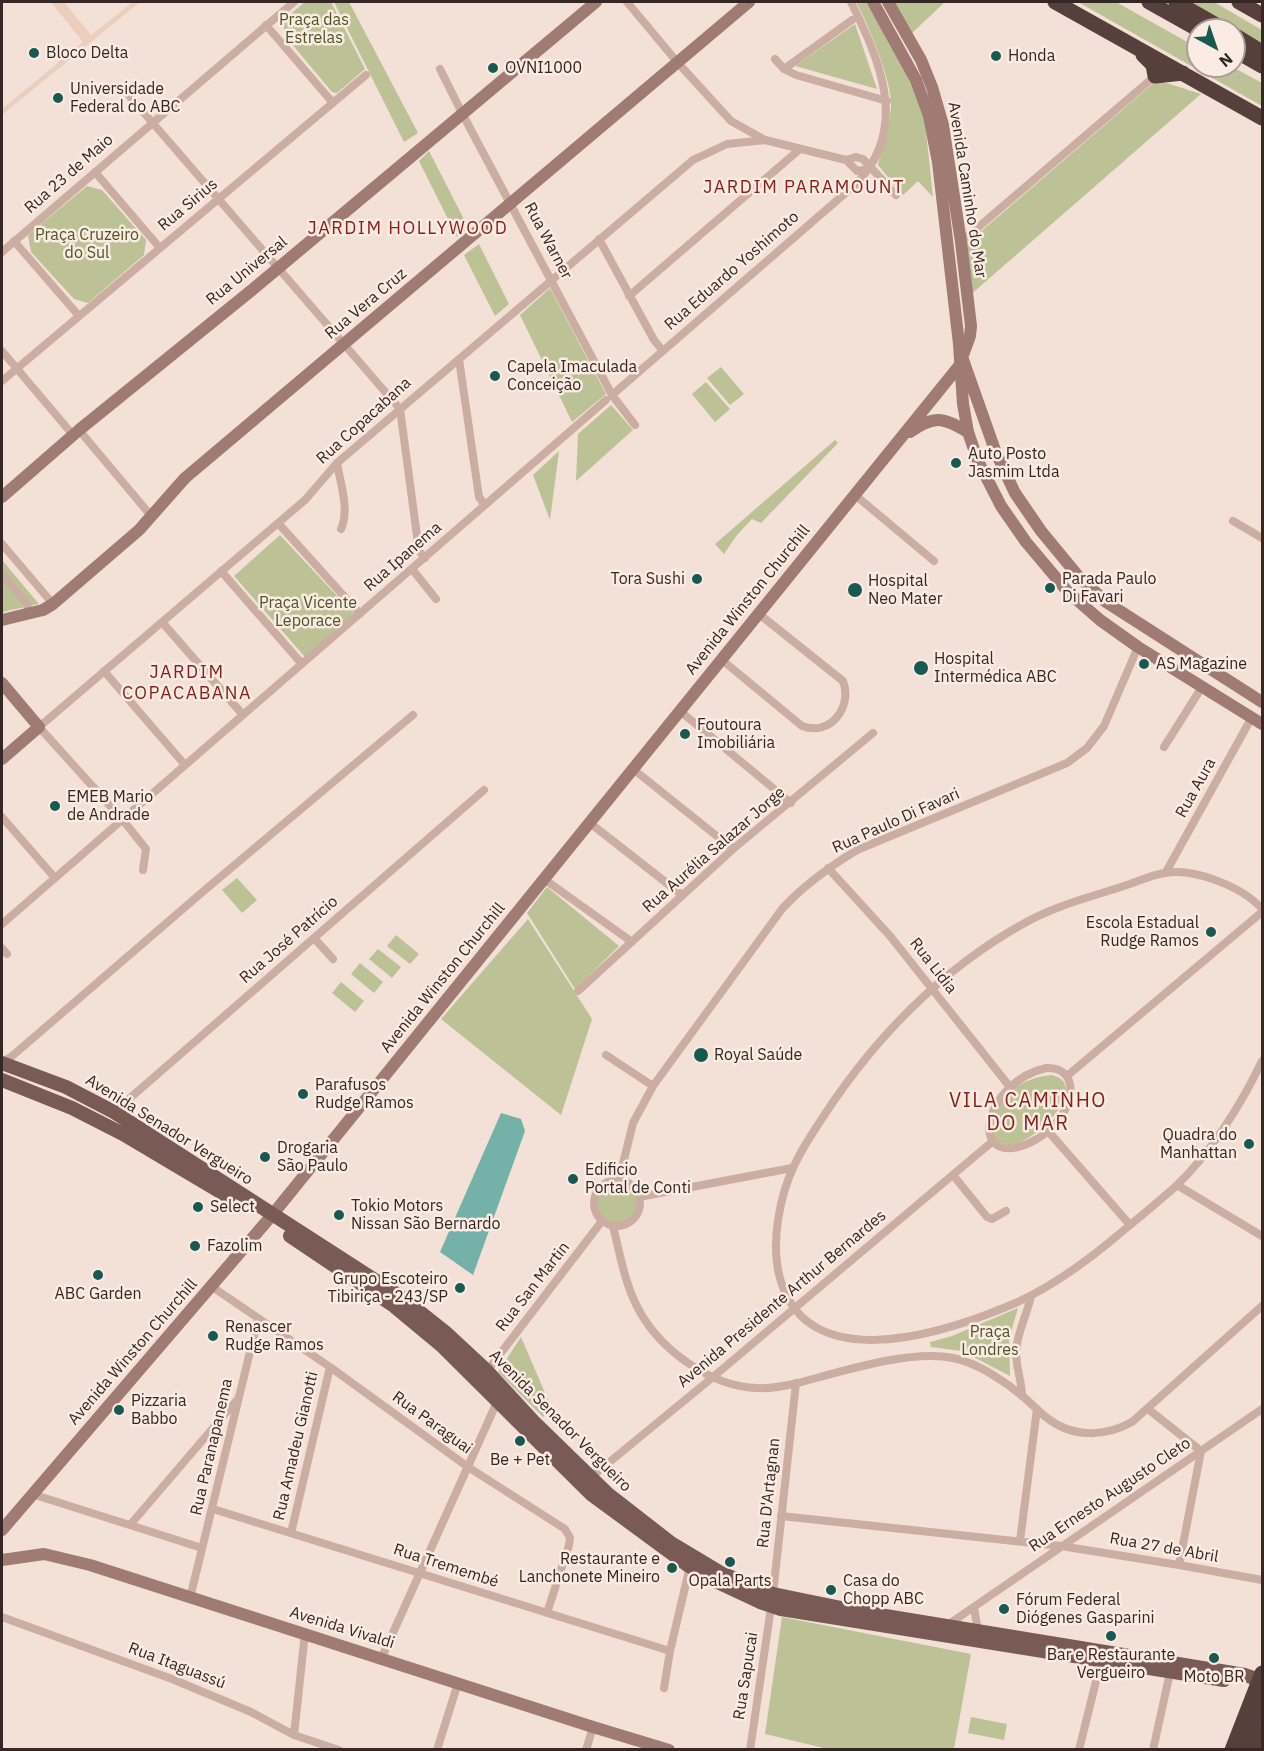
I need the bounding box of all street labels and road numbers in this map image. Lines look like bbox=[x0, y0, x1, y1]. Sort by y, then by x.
street label: Avenida Caminho do Mar bbox=[944, 101, 990, 279]
street label: Rua 23 de Maio bbox=[21, 130, 117, 218]
street label: Rua Sirius bbox=[154, 175, 222, 235]
street label: Rua Warner bbox=[520, 199, 576, 283]
street label: Rua Eduardo Yoshimoto bbox=[661, 208, 803, 334]
street label: Rua Universal bbox=[203, 232, 291, 310]
street label: Rua Vera Cruz bbox=[321, 264, 411, 344]
street label: Rua Copacabana bbox=[313, 374, 415, 468]
street label: Rua Ipanema bbox=[360, 518, 446, 596]
street label: Avenida Winston Churchill bbox=[682, 521, 814, 679]
street label: Rua Aura bbox=[1172, 755, 1220, 821]
street label: Rua Aurélia Salazar Jorge bbox=[639, 783, 789, 917]
street label: Rua Paulo Di Favari bbox=[829, 784, 963, 858]
street label: Rua José Patrício bbox=[236, 892, 342, 988]
street label: Avenida Winston Churchill bbox=[377, 899, 509, 1057]
street label: Rua Lidia bbox=[905, 934, 961, 998]
street label: Avenida Senador Vergueiro bbox=[82, 1071, 256, 1189]
street label: Avenida Presidente Arthur Bernardes bbox=[674, 1206, 890, 1392]
street label: Rua San Martin bbox=[492, 1238, 574, 1336]
street label: Avenida Winston Churchill bbox=[64, 1275, 202, 1429]
street label: Avenida Senador Vergueiro bbox=[485, 1346, 635, 1496]
street label: Rua Amadeu Gianotti bbox=[270, 1370, 322, 1522]
street label: Rua Paranapanema bbox=[187, 1377, 237, 1517]
street label: Rua Paraguai bbox=[388, 1388, 476, 1458]
street label: Rua Ernesto Augusto Cleto bbox=[1025, 1434, 1195, 1556]
street label: Rua D'Artagnan bbox=[754, 1437, 784, 1549]
street label: Rua 27 de Abril bbox=[1108, 1529, 1220, 1567]
street label: Rua Tremembé bbox=[391, 1540, 501, 1592]
street label: Avenida Vivaldi bbox=[287, 1603, 397, 1653]
street label: Rua Sapucai bbox=[730, 1631, 762, 1721]
street label: Rua Itaguassú bbox=[126, 1639, 228, 1693]

